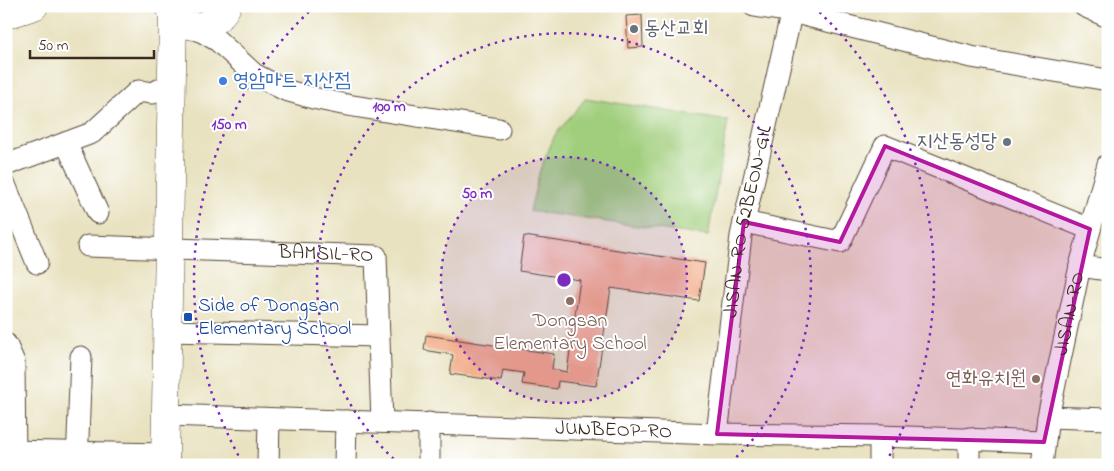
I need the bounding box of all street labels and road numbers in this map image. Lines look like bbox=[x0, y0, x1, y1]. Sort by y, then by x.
street label: JISAN-RO 52BEON-GIL bbox=[717, 122, 780, 320]
street label: BAMSIL-RO bbox=[277, 238, 374, 270]
street label: JISAN-RO bbox=[1047, 269, 1093, 358]
street label: JUNBEOP-RO bbox=[555, 414, 673, 447]

